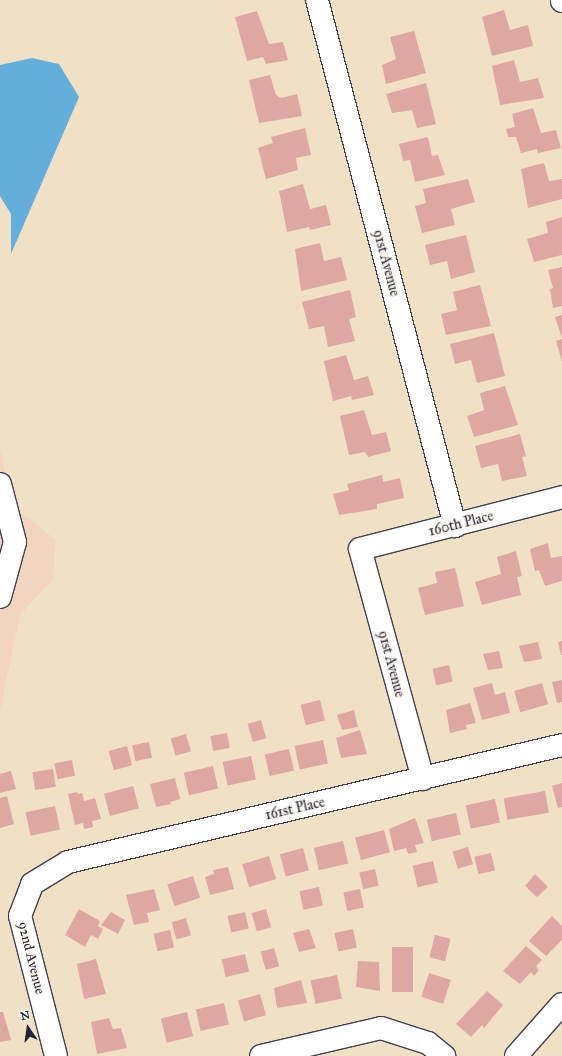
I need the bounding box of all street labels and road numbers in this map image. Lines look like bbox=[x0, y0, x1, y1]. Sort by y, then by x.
street label: 91st Avenue bbox=[369, 228, 403, 298]
street label: 160th Place bbox=[427, 508, 495, 540]
street label: 91st Avenue bbox=[374, 629, 408, 699]
street label: 161st Place bbox=[264, 794, 326, 824]
street label: 92nd Avenue bbox=[14, 920, 48, 996]

